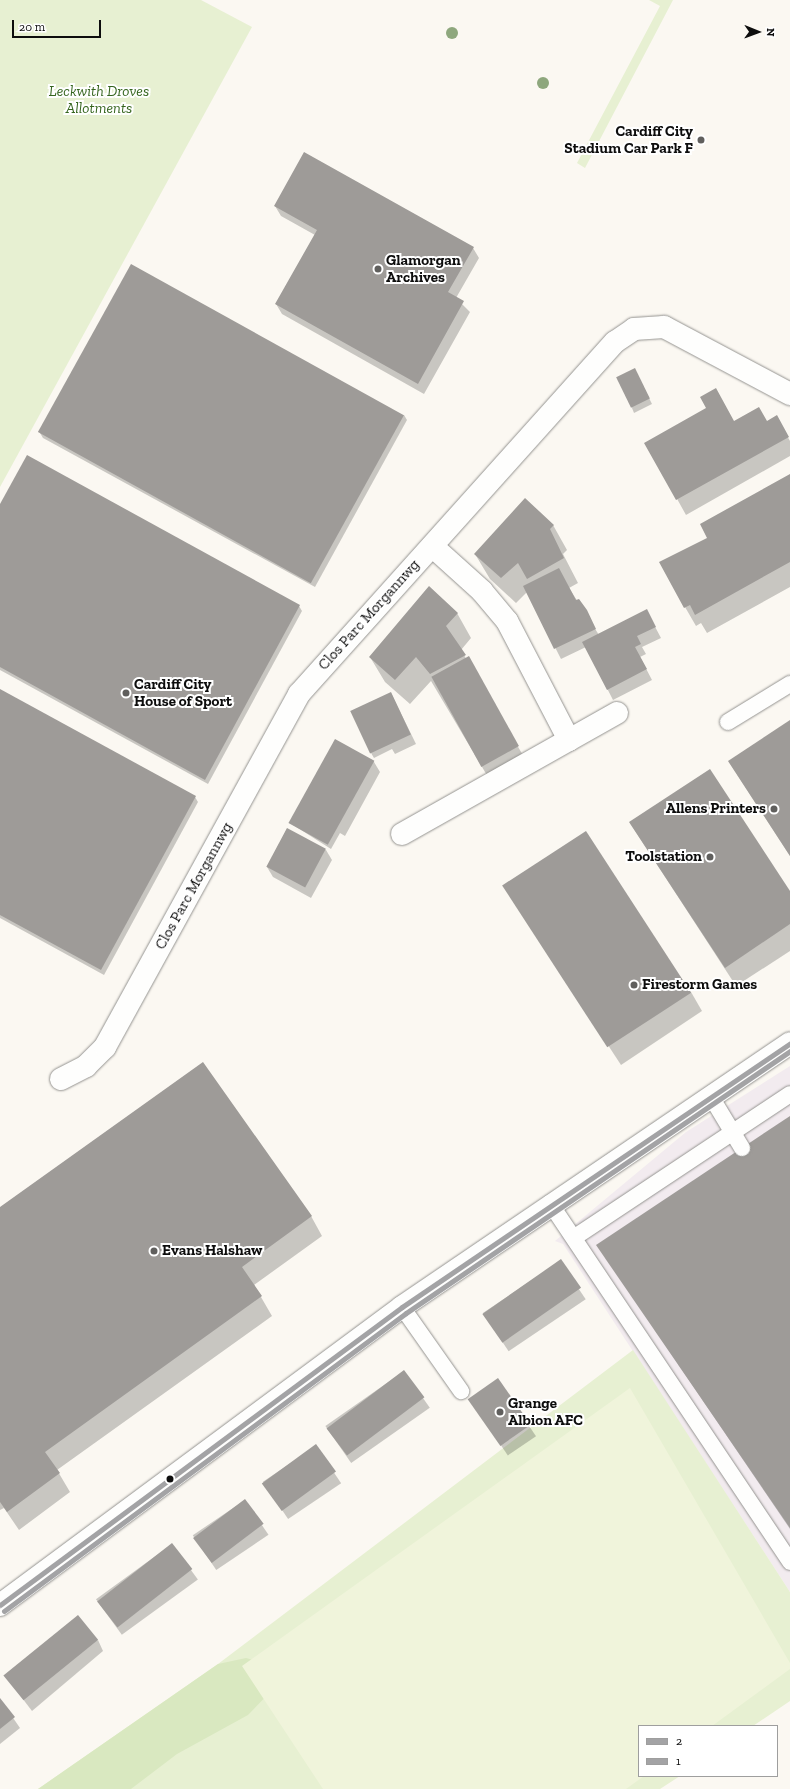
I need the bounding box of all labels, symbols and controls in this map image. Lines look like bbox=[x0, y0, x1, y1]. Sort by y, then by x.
scale bar bbox=[14, 12, 103, 38]
north arrow bbox=[738, 12, 778, 52]
text: 20 m bbox=[19, 20, 45, 34]
text: N bbox=[764, 28, 777, 37]
park label: Leckwith Droves Allotments bbox=[49, 82, 149, 117]
place label: Cardiff City Stadium Car Park F bbox=[564, 122, 693, 157]
marker: Cardiff City Stadium Car Park F bbox=[696, 135, 706, 145]
place label: Glamorgan Archives bbox=[386, 251, 461, 286]
marker: Glamorgan Archives bbox=[373, 264, 383, 274]
street label: Clos Parc Morgannwg bbox=[315, 556, 423, 674]
place label: Cardiff City House of Sport bbox=[134, 675, 232, 710]
marker: Cardiff City House of Sport bbox=[121, 688, 131, 698]
place label: Allens Printers bbox=[666, 800, 766, 818]
marker: Allens Printers bbox=[769, 804, 779, 814]
street label: Clos Parc Morgannwg bbox=[152, 819, 236, 953]
place label: Toolstation bbox=[625, 848, 702, 866]
marker: Toolstation bbox=[705, 852, 715, 862]
place label: Firestorm Games bbox=[642, 976, 757, 994]
marker: Firestorm Games bbox=[629, 980, 639, 990]
place label: Evans Halshaw bbox=[162, 1242, 262, 1260]
marker: Evans Halshaw bbox=[149, 1246, 159, 1256]
place label: Grange Albion AFC bbox=[508, 1394, 583, 1429]
marker: Grange Albion AFC bbox=[495, 1407, 505, 1417]
unlabelled marker bbox=[165, 1474, 175, 1484]
legend bbox=[638, 1725, 778, 1777]
text: 2 bbox=[676, 1734, 682, 1748]
text: 1 bbox=[676, 1754, 681, 1768]

